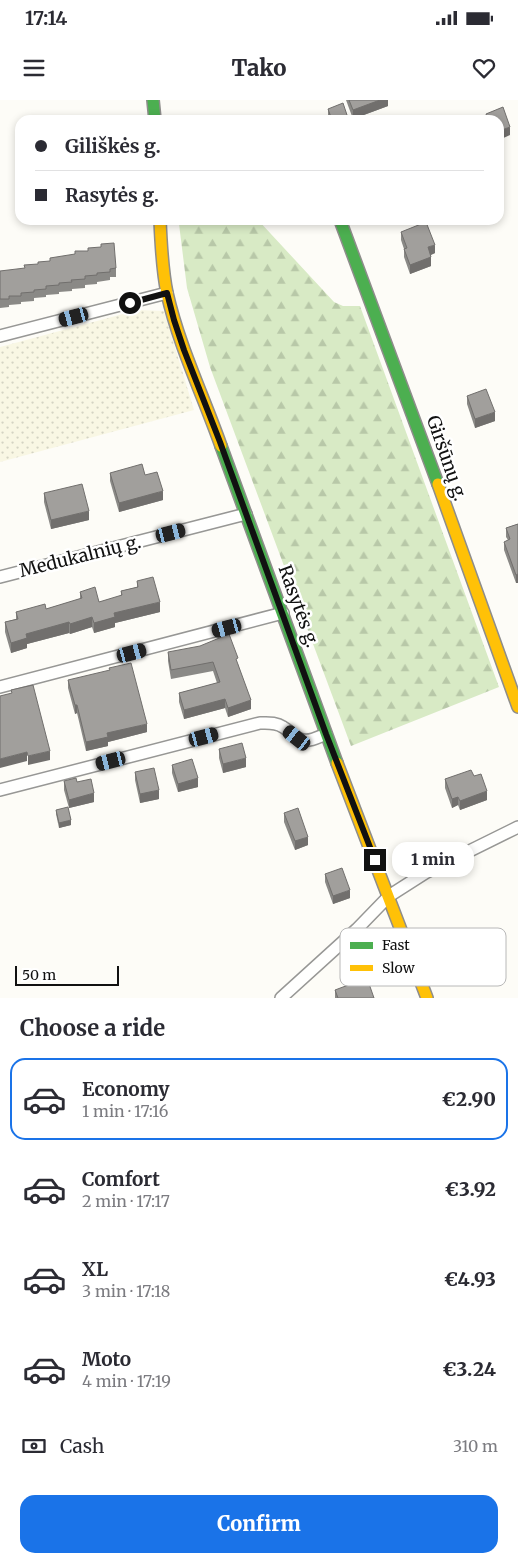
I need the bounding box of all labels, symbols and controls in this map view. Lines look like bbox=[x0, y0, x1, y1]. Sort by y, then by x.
text: 17:14 bbox=[25, 6, 67, 30]
icon: menu bbox=[20, 54, 48, 82]
text: Tako bbox=[231, 54, 287, 82]
icon: heart bbox=[470, 54, 498, 82]
text: Giliškės g. bbox=[65, 134, 161, 158]
text: Rasytės g. bbox=[65, 183, 159, 207]
route start bbox=[119, 292, 141, 314]
car bbox=[57, 306, 90, 328]
street label: Giršūnų g. bbox=[422, 412, 472, 504]
car bbox=[154, 522, 187, 544]
street label: Medukalnių g. bbox=[17, 530, 143, 582]
street label: Rasytės g. bbox=[273, 562, 325, 650]
car bbox=[210, 617, 243, 639]
car bbox=[115, 642, 148, 664]
car bbox=[280, 723, 313, 753]
car bbox=[187, 726, 220, 748]
car bbox=[94, 750, 127, 772]
callout: 1 min bbox=[392, 842, 475, 878]
route end bbox=[364, 849, 386, 871]
text: 1 min bbox=[411, 849, 455, 869]
legend bbox=[340, 928, 506, 986]
text: Fast bbox=[382, 936, 410, 954]
text: Slow bbox=[382, 959, 415, 977]
scale bar bbox=[15, 963, 119, 986]
text: 50 m bbox=[22, 966, 56, 984]
text: Choose a ride bbox=[20, 1014, 165, 1042]
icon: car bbox=[22, 1077, 67, 1122]
text: Economy bbox=[82, 1077, 170, 1101]
text: €2.90 bbox=[442, 1087, 496, 1111]
text: 1 min · 17:16 bbox=[82, 1101, 168, 1121]
icon: car bbox=[22, 1167, 67, 1212]
text: Comfort bbox=[82, 1167, 160, 1191]
text: €3.92 bbox=[445, 1177, 496, 1201]
text: 2 min · 17:17 bbox=[82, 1191, 170, 1211]
icon: car bbox=[22, 1257, 67, 1302]
text: XL bbox=[82, 1257, 108, 1281]
text: €4.93 bbox=[444, 1267, 496, 1291]
text: 3 min · 17:18 bbox=[82, 1281, 170, 1301]
icon: car bbox=[22, 1347, 67, 1392]
text: Moto bbox=[82, 1347, 131, 1371]
text: €3.24 bbox=[442, 1357, 496, 1381]
text: 4 min · 17:19 bbox=[82, 1371, 171, 1391]
icon: cash bbox=[20, 1432, 48, 1460]
text: Cash bbox=[60, 1434, 104, 1458]
text: 310 m bbox=[453, 1436, 498, 1456]
button: Confirm bbox=[20, 1495, 498, 1553]

